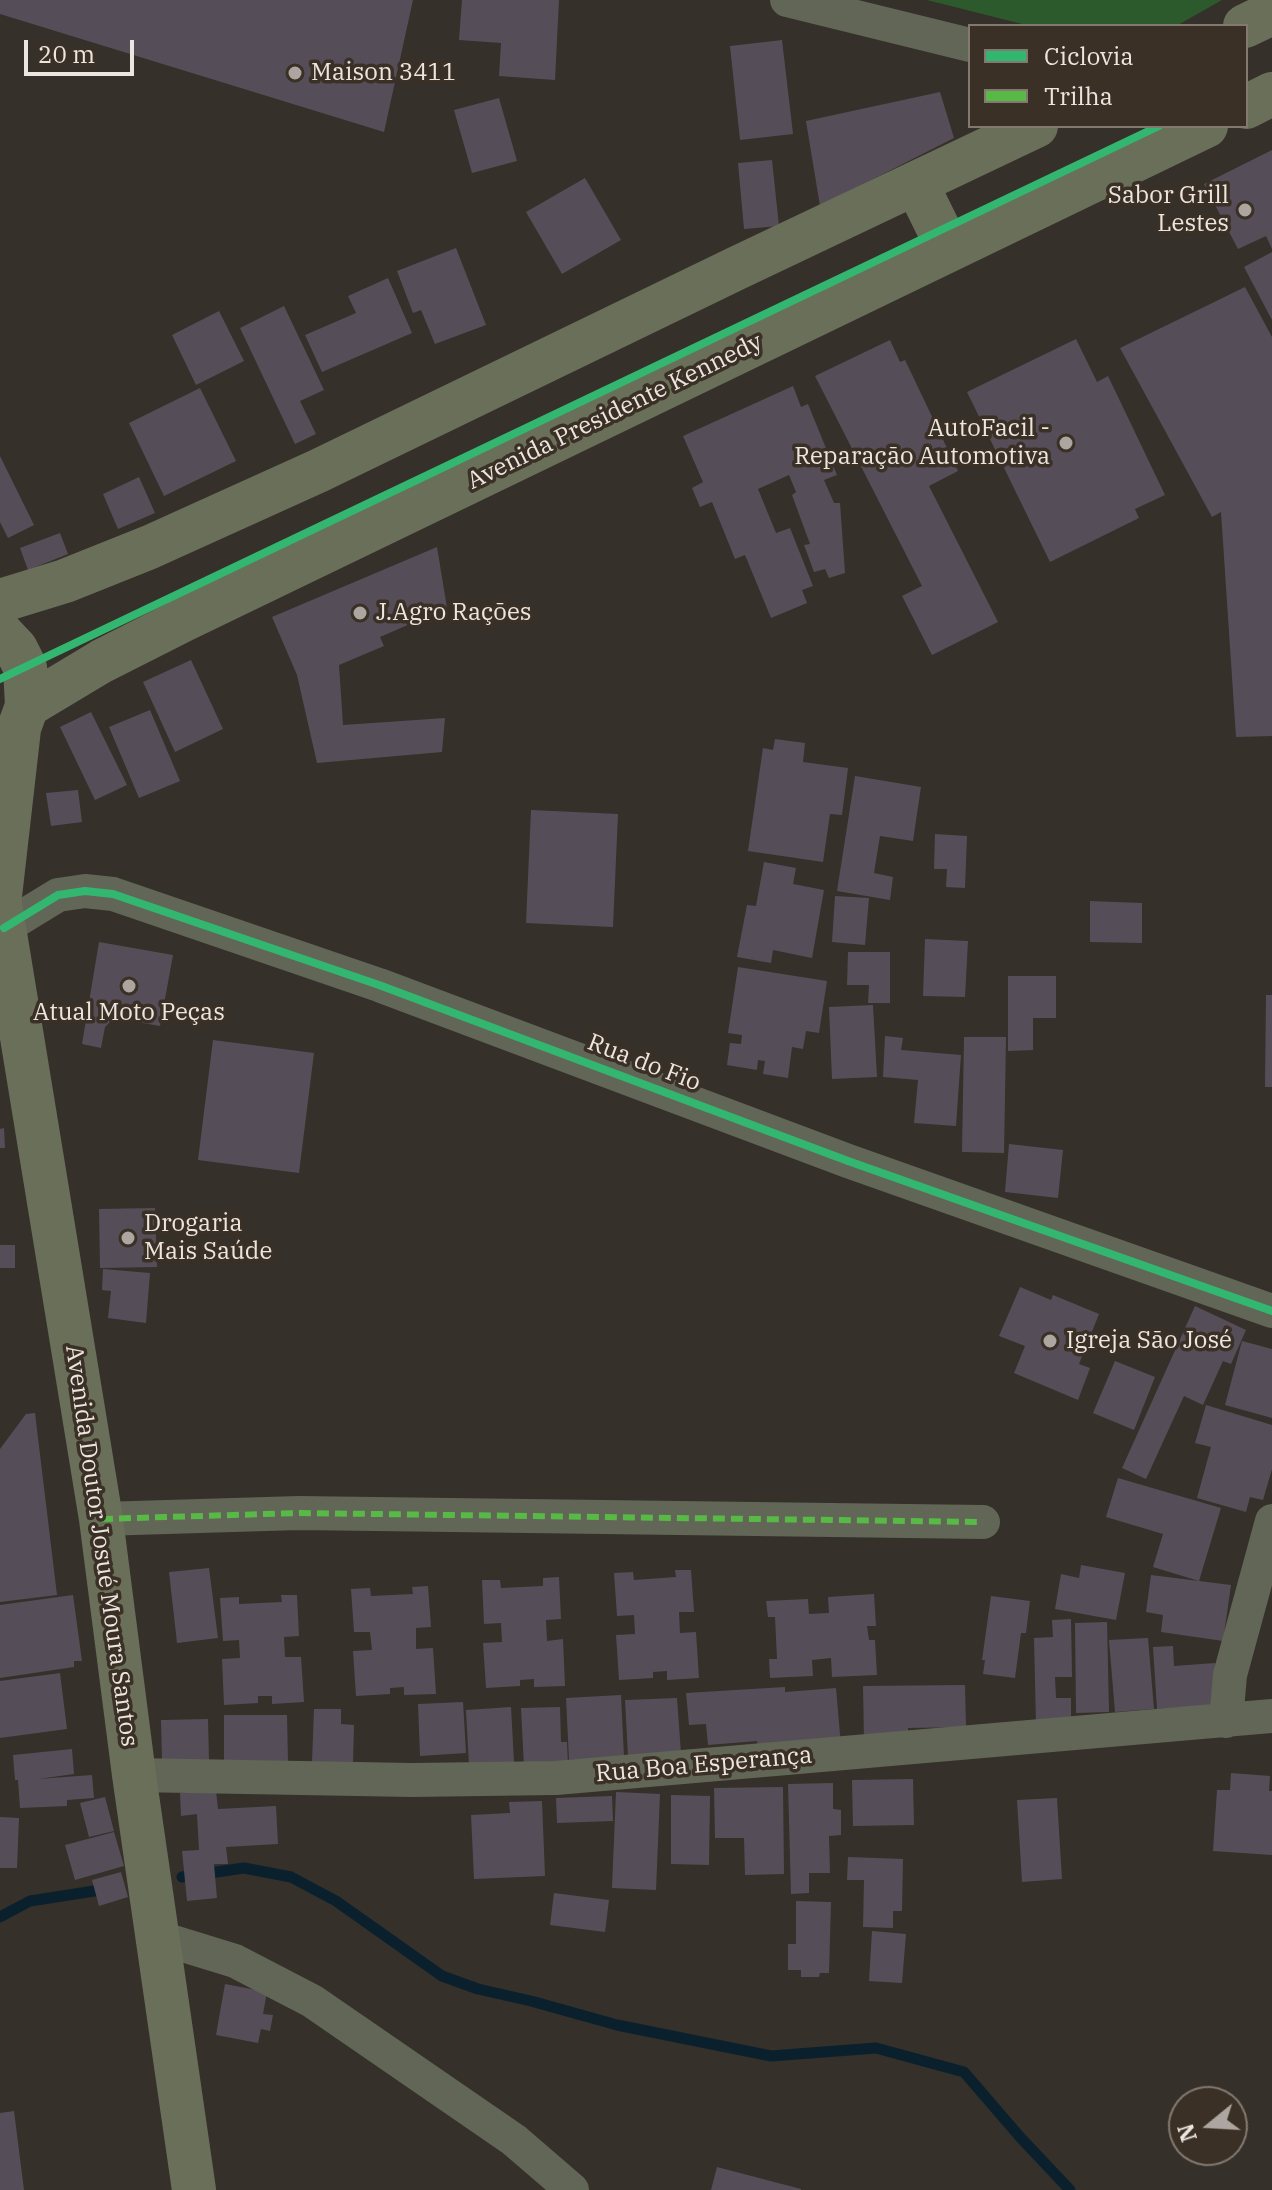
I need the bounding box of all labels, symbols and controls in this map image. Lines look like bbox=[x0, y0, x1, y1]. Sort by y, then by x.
scale bar bbox=[28, 24, 138, 74]
legend bbox=[968, 24, 1248, 128]
text: 20 m bbox=[38, 38, 95, 70]
text: Ciclovia bbox=[1044, 40, 1134, 72]
place label: Maison 3411 bbox=[311, 59, 456, 87]
marker: Maison 3411 bbox=[286, 64, 304, 82]
text: Trilha bbox=[1044, 80, 1113, 112]
place label: Sabor Grill Lestes bbox=[1108, 182, 1229, 238]
marker: Sabor Grill Lestes bbox=[1236, 201, 1254, 219]
street label: Avenida Presidente Kennedy bbox=[463, 328, 767, 496]
place label: AutoFacil - Reparação Automotiva bbox=[794, 415, 1050, 471]
marker: AutoFacil - Reparação Automotiva bbox=[1057, 434, 1075, 452]
place label: J.Agro Rações bbox=[376, 599, 532, 627]
marker: J.Agro Rações bbox=[351, 604, 369, 622]
marker: Atual Moto Peças bbox=[120, 977, 138, 995]
place label: Atual Moto Peças bbox=[33, 999, 225, 1027]
street label: Rua do Fio bbox=[583, 1028, 705, 1098]
place label: Drogaria Mais Saúde bbox=[144, 1210, 272, 1266]
marker: Drogaria Mais Saúde bbox=[119, 1229, 137, 1247]
place label: Igreja São José bbox=[1066, 1327, 1232, 1355]
marker: Igreja São José bbox=[1041, 1332, 1059, 1350]
street label: Avenida Doutor Josué Moura Santos bbox=[59, 1343, 143, 1749]
street label: Rua Boa Esperança bbox=[594, 1741, 814, 1789]
north arrow bbox=[1168, 2086, 1248, 2166]
text: N bbox=[1170, 2120, 1203, 2146]

